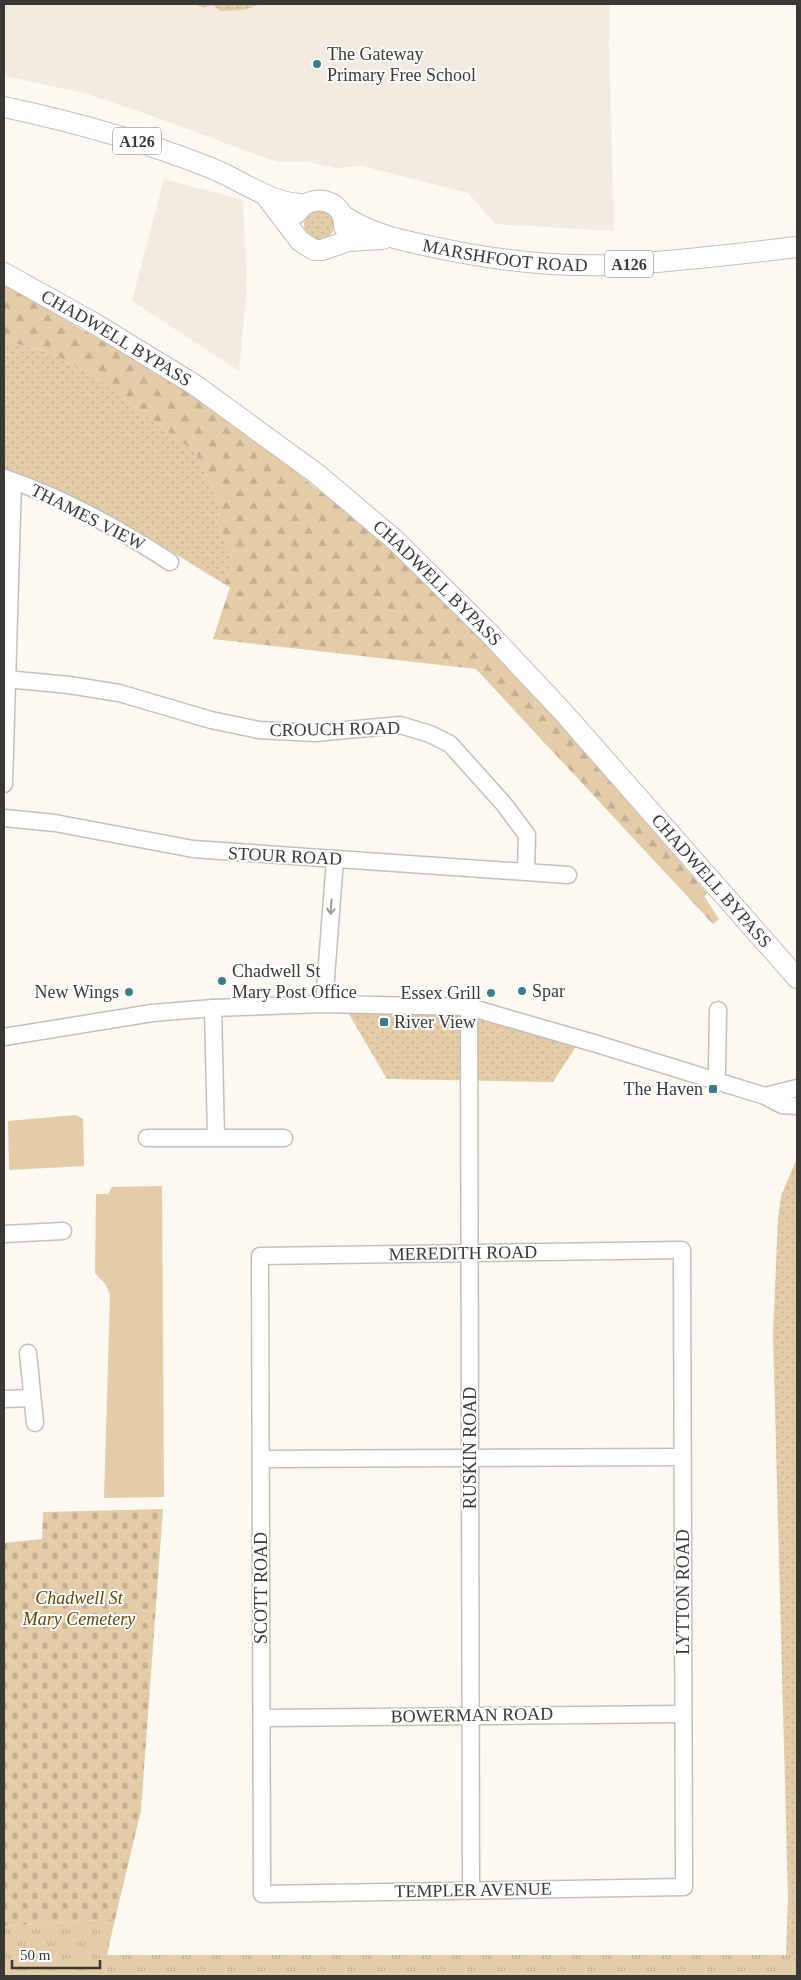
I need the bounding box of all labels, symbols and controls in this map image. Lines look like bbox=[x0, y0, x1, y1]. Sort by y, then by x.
place label: The Gateway Primary Free School bbox=[327, 44, 476, 85]
marker: The Gateway Primary Free School bbox=[311, 58, 323, 70]
road number: A126 bbox=[113, 128, 161, 154]
street label: MARSHFOOT ROAD bbox=[421, 235, 588, 275]
road number: A126 bbox=[605, 250, 653, 278]
street label: CHADWELL BYPASS bbox=[38, 286, 195, 390]
street label: THAMES VIEW bbox=[28, 480, 148, 554]
street label: CHADWELL BYPASS bbox=[369, 516, 506, 650]
street label: CROUCH ROAD bbox=[270, 718, 400, 740]
street label: CHADWELL BYPASS bbox=[647, 810, 776, 952]
street label: STOUR ROAD bbox=[227, 843, 343, 869]
one-way arrow bbox=[327, 899, 336, 915]
place label: Chadwell St Mary Post Office bbox=[232, 961, 357, 1002]
marker: Chadwell St Mary Post Office bbox=[216, 975, 228, 987]
place label: Spar bbox=[532, 981, 565, 1001]
place label: New Wings bbox=[35, 982, 119, 1002]
place label: Essex Grill bbox=[401, 983, 481, 1003]
marker: Spar bbox=[516, 985, 528, 997]
marker: New Wings bbox=[123, 986, 135, 998]
marker: Essex Grill bbox=[485, 987, 497, 999]
place label: River View bbox=[394, 1012, 476, 1032]
marker: River View bbox=[378, 1016, 390, 1028]
place label: The Haven bbox=[624, 1079, 703, 1099]
marker: The Haven bbox=[707, 1083, 719, 1095]
street label: MEREDITH ROAD bbox=[389, 1242, 537, 1264]
street label: RUSKIN ROAD bbox=[460, 1387, 480, 1509]
street label: LYTTON ROAD bbox=[673, 1529, 693, 1655]
street label: SCOTT ROAD bbox=[251, 1532, 271, 1644]
park label: Chadwell St Mary Cemetery bbox=[22, 1588, 135, 1629]
street label: BOWERMAN ROAD bbox=[391, 1704, 553, 1726]
street label: TEMPLER AVENUE bbox=[394, 1879, 552, 1901]
scale bar bbox=[12, 1938, 100, 1970]
text: 50 m bbox=[20, 1947, 51, 1963]

